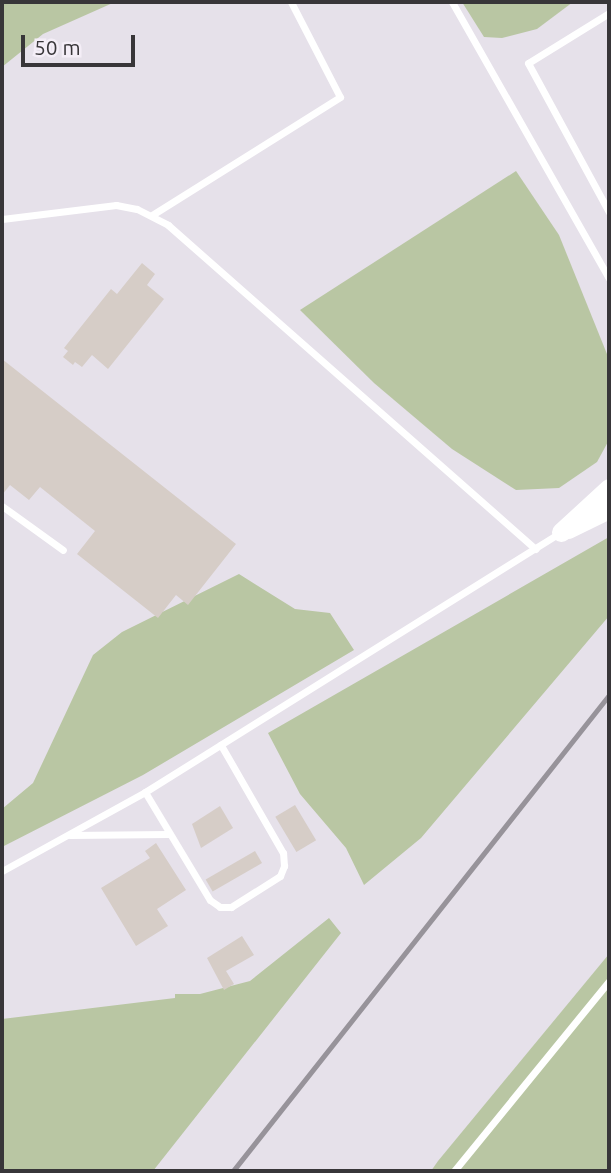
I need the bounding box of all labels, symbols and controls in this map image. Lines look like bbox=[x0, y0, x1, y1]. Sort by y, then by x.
scale bar bbox=[24, 21, 138, 65]
text: 50 m bbox=[34, 35, 81, 59]

